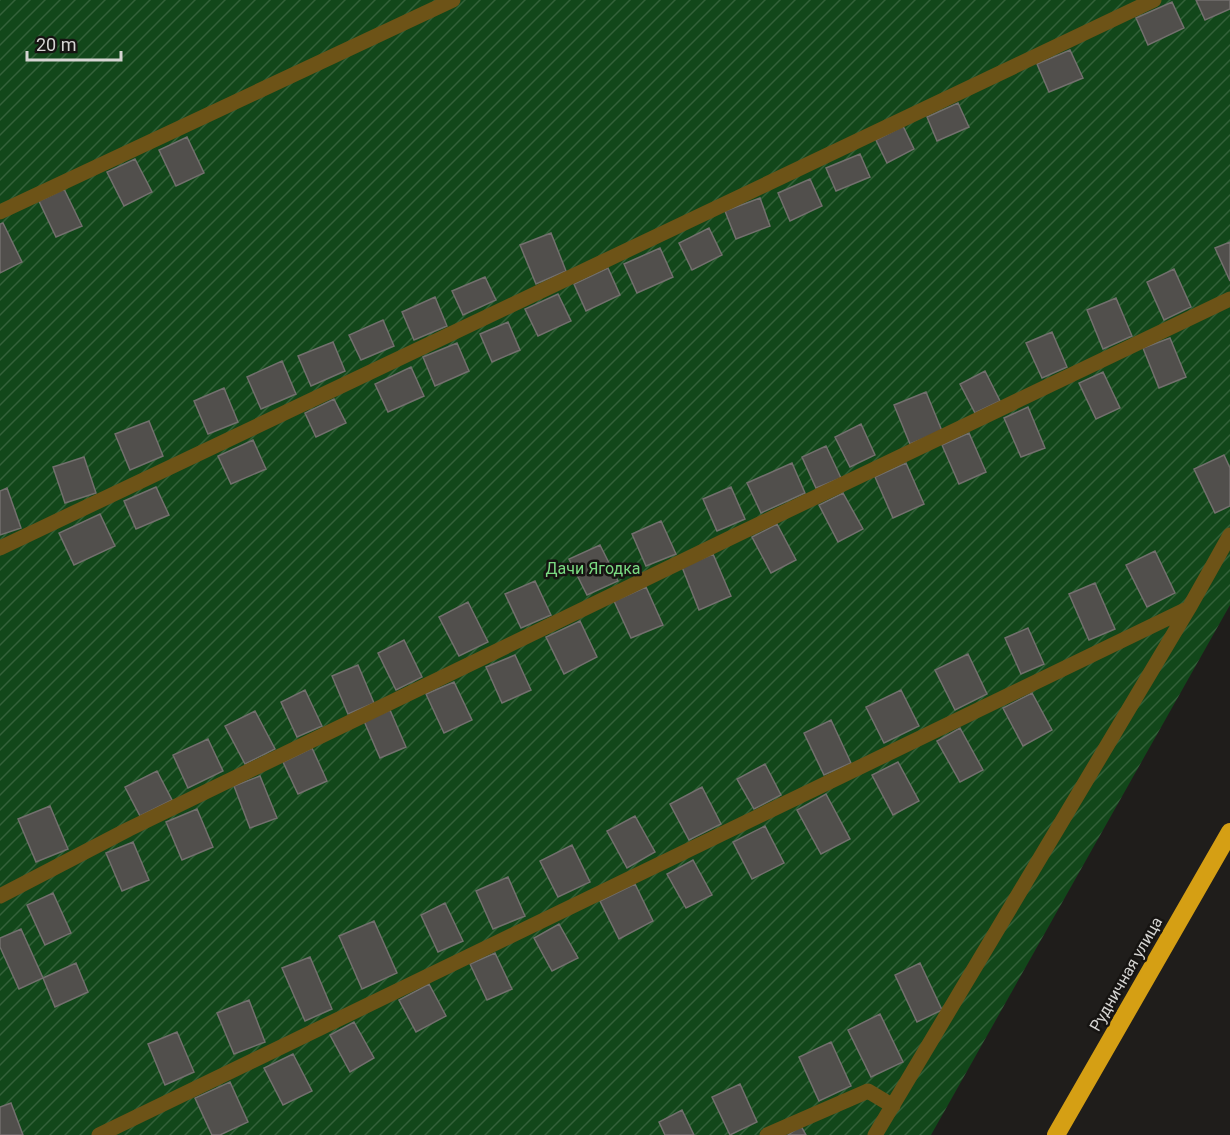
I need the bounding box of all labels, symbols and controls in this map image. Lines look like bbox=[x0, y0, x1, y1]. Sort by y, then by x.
scale bar bbox=[27, 24, 122, 62]
text: 20 m bbox=[36, 34, 76, 55]
park label: Дачи Ягодка bbox=[546, 559, 640, 578]
street label: Рудничная улица bbox=[1086, 913, 1166, 1035]

